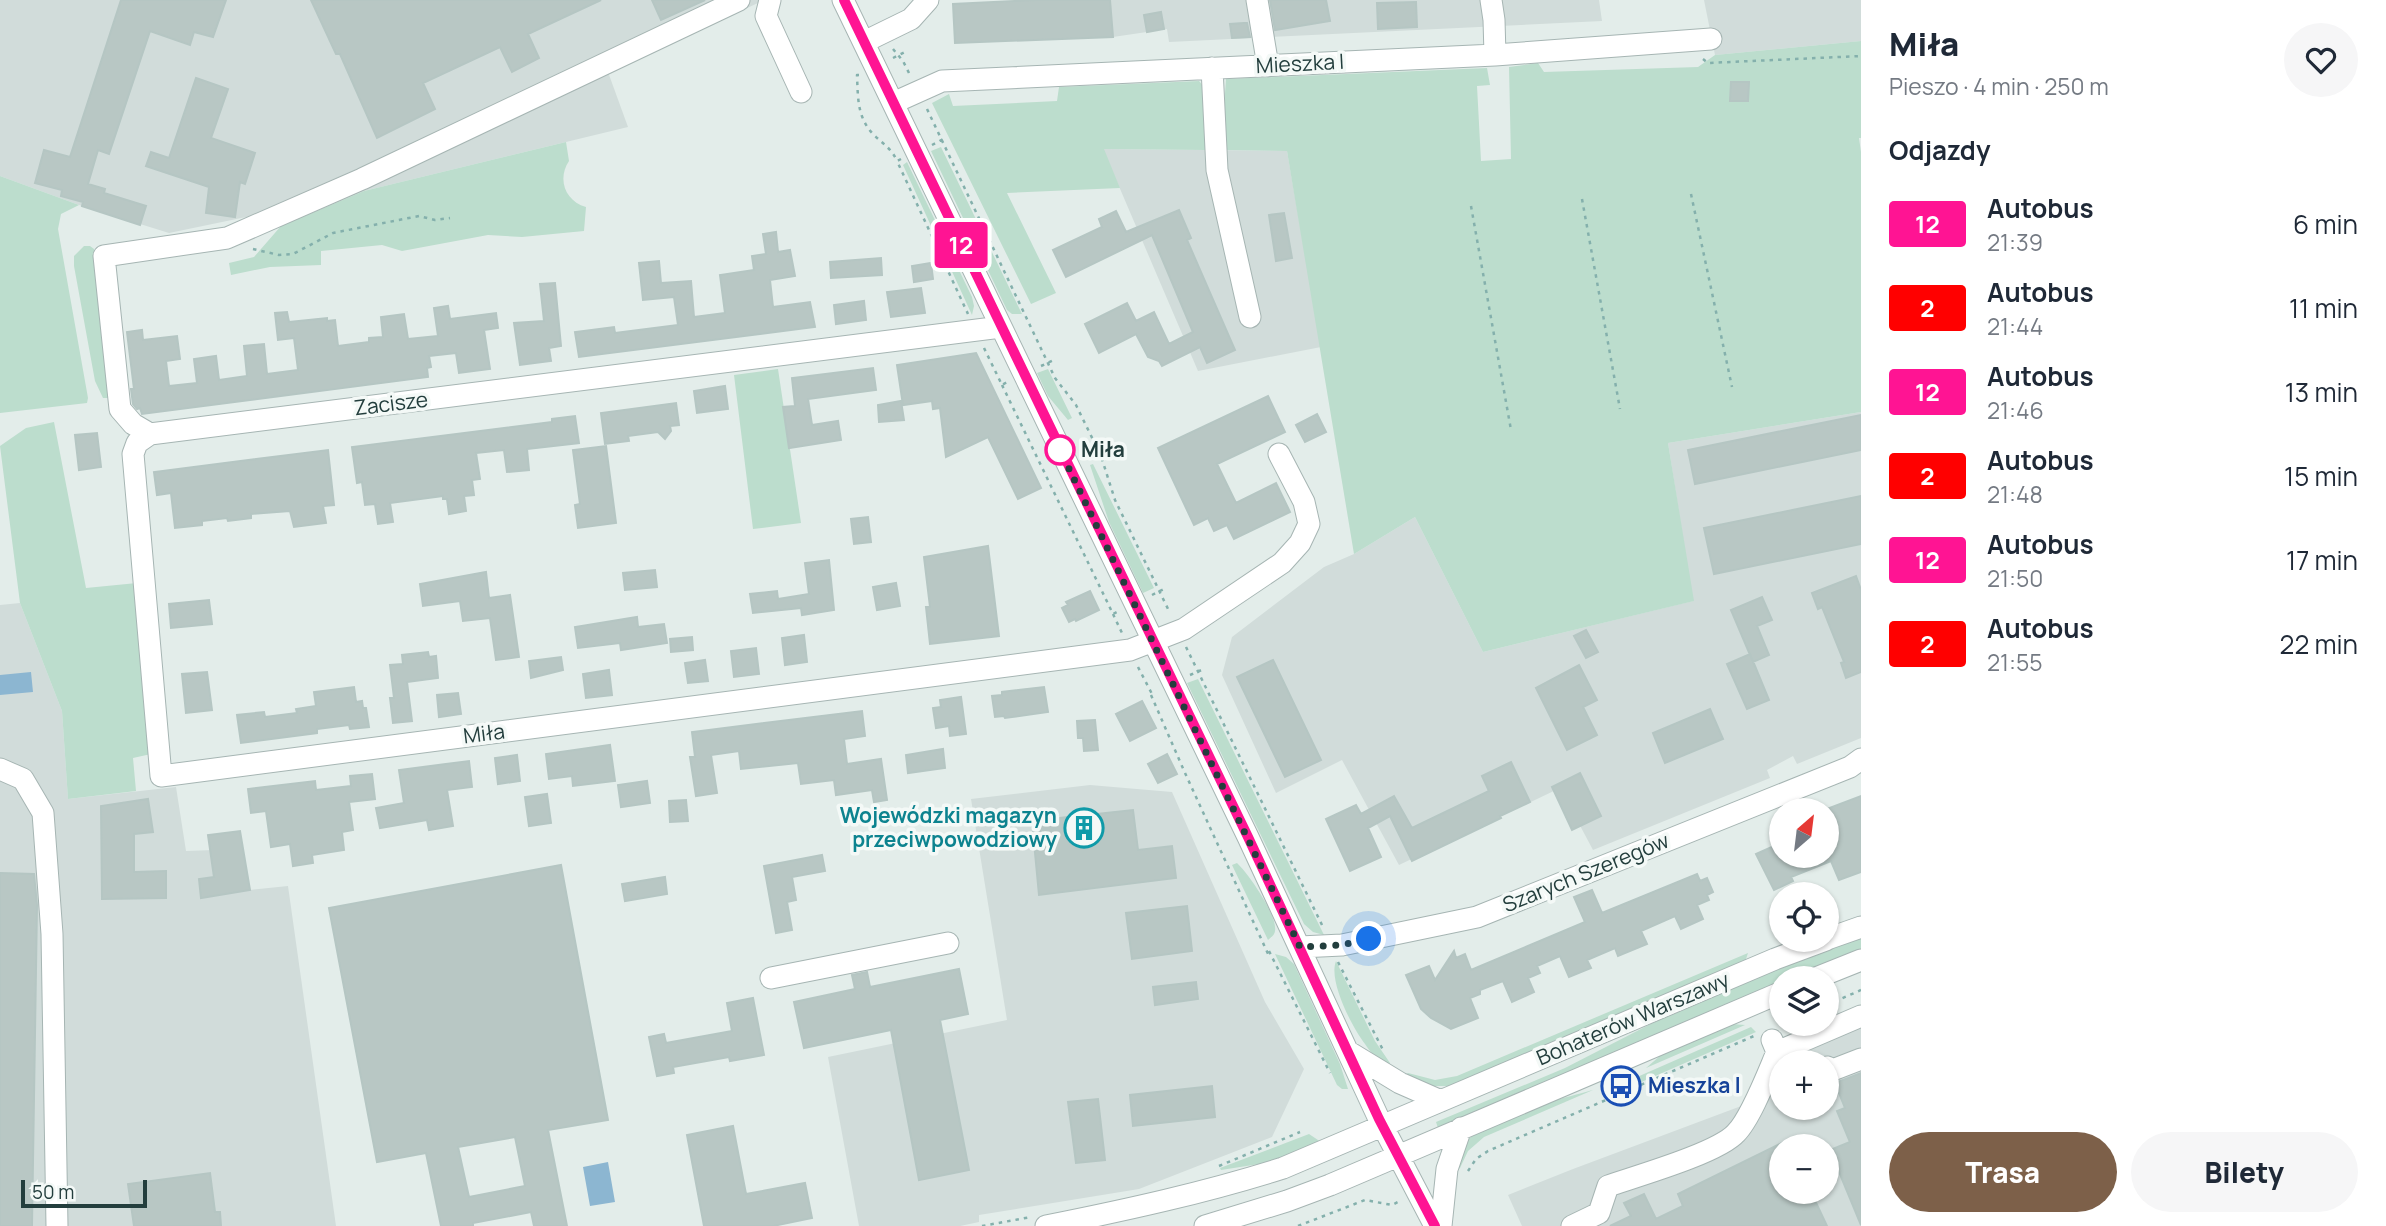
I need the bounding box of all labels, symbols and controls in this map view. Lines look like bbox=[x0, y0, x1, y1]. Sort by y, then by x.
text: Miła bbox=[1889, 21, 1959, 66]
button: heart bbox=[2284, 23, 2358, 97]
street label: Mieszka I bbox=[1255, 47, 1345, 79]
text: Pieszo · 4 min · 250 m bbox=[1889, 70, 2109, 102]
text: Odjazdy bbox=[1889, 132, 1990, 168]
text: Autobus bbox=[1987, 190, 2094, 226]
text: 6 min bbox=[2293, 206, 2358, 242]
text: 12 bbox=[1915, 207, 1940, 240]
line badge: 12 bbox=[930, 222, 992, 268]
text: 21:39 bbox=[1987, 226, 2043, 258]
text: 12 bbox=[949, 228, 973, 261]
text: Autobus bbox=[1987, 274, 2094, 310]
text: 11 min bbox=[2289, 290, 2358, 326]
text: 2 bbox=[1920, 291, 1935, 324]
text: 21:44 bbox=[1987, 310, 2043, 342]
text: Autobus bbox=[1987, 358, 2094, 394]
text: 13 min bbox=[2285, 374, 2358, 410]
text: 12 bbox=[1915, 375, 1940, 408]
street label: Zacisze bbox=[352, 385, 429, 421]
text: 21:46 bbox=[1987, 394, 2044, 426]
marker: Miła bbox=[1045, 435, 1075, 465]
place label: Miła bbox=[1081, 435, 1125, 463]
text: Autobus bbox=[1987, 442, 2094, 478]
text: 15 min bbox=[2284, 458, 2358, 494]
text: 2 bbox=[1920, 459, 1935, 492]
text: 21:48 bbox=[1987, 478, 2043, 510]
text: Autobus bbox=[1987, 526, 2094, 562]
text: 17 min bbox=[2286, 542, 2358, 578]
text: 12 bbox=[1915, 543, 1940, 576]
text: 21:50 bbox=[1987, 562, 2043, 594]
text: Autobus bbox=[1987, 610, 2094, 646]
text: 22 min bbox=[2280, 626, 2358, 662]
text: 2 bbox=[1920, 627, 1935, 660]
text: 21:55 bbox=[1987, 646, 2043, 678]
street label: Miła bbox=[461, 717, 506, 749]
north arrow bbox=[1769, 798, 1839, 868]
map controls bbox=[1769, 798, 1839, 1204]
place label: Wojewódzki magazyn przeciwpowodziowy bbox=[840, 801, 1057, 853]
building icon: Wojewódzki magazyn przeciwpowodziowy bbox=[1063, 807, 1105, 849]
street label: Szarych Szeregów bbox=[1498, 826, 1673, 918]
button: locate bbox=[1769, 882, 1839, 952]
your location bbox=[1351, 921, 1386, 956]
street label: Bohaterów Warszawy bbox=[1532, 965, 1733, 1071]
button: layers bbox=[1769, 966, 1839, 1036]
button: + bbox=[1769, 1050, 1839, 1120]
bus stop icon: Mieszka I bbox=[1600, 1065, 1642, 1107]
place label: Mieszka I bbox=[1648, 1071, 1741, 1099]
button: Trasa bbox=[1889, 1132, 2117, 1212]
button: Bilety bbox=[2131, 1132, 2358, 1212]
button: − bbox=[1769, 1134, 1839, 1204]
scale bar bbox=[21, 1177, 147, 1209]
text: 50 m bbox=[32, 1179, 74, 1205]

